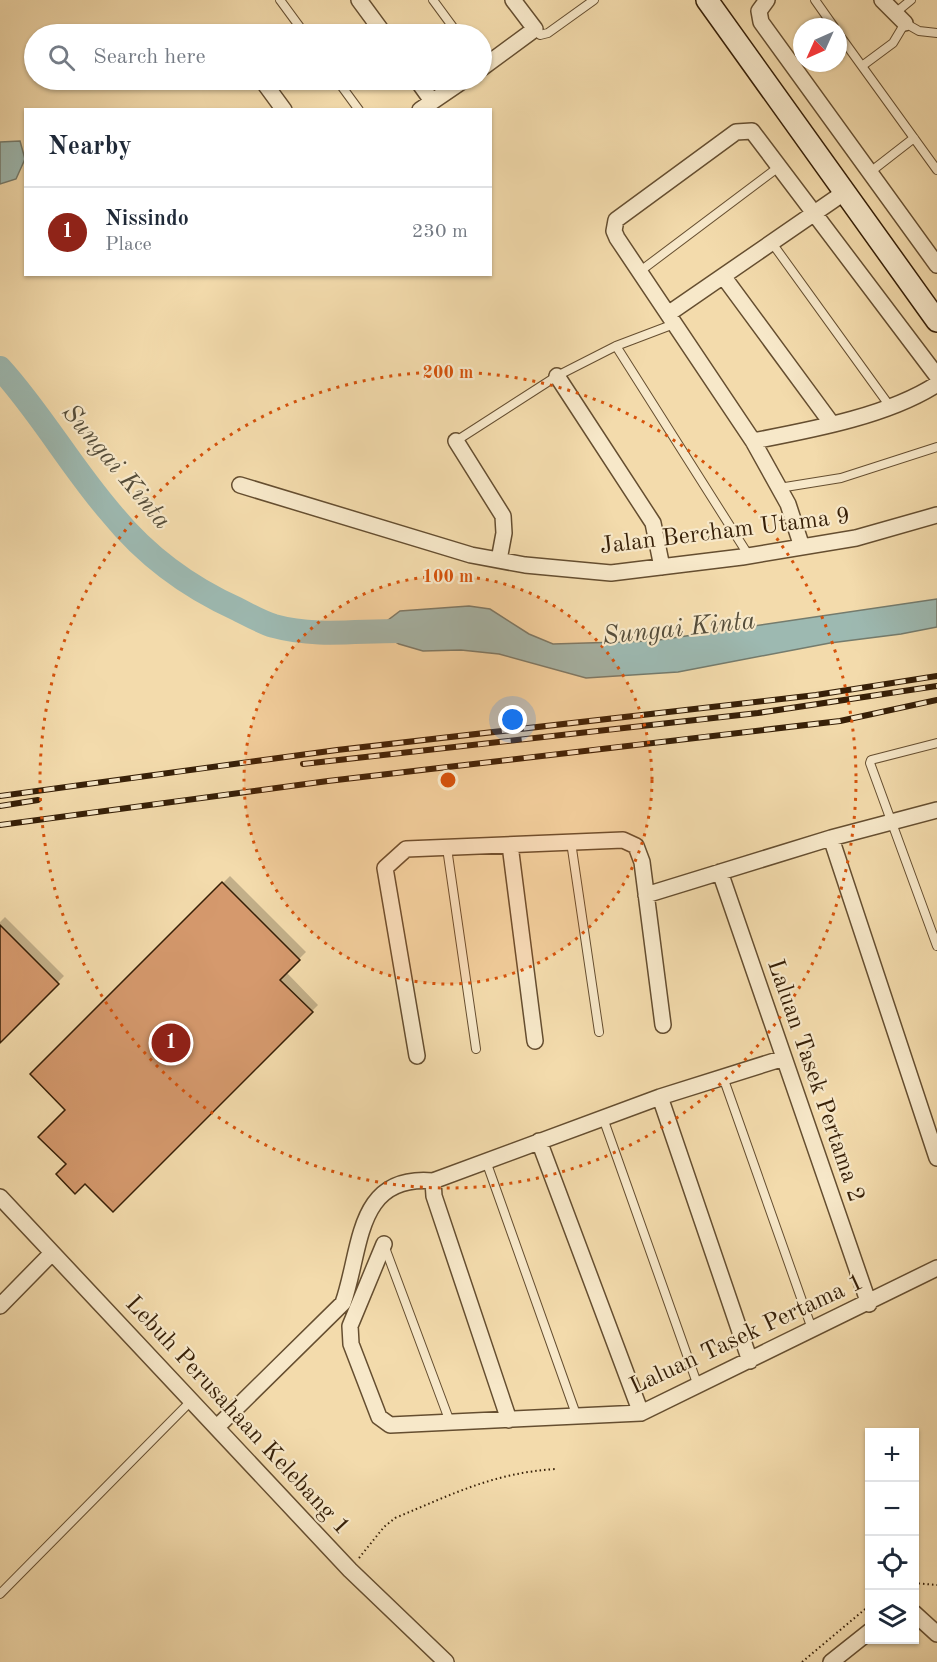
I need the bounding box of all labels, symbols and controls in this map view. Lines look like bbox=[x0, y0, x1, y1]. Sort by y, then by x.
north arrow bbox=[793, 18, 847, 72]
search box bbox=[24, 24, 492, 90]
icon: search bbox=[45, 41, 78, 74]
text: Search here bbox=[93, 46, 206, 68]
text: Nearby bbox=[48, 134, 132, 160]
text: Nissindo bbox=[105, 208, 189, 230]
text: 1 bbox=[62, 222, 73, 242]
text: 230 m bbox=[412, 222, 468, 242]
text: Place bbox=[105, 235, 152, 255]
text: 200 m bbox=[423, 364, 473, 382]
water label: Sungai Kinta bbox=[57, 400, 175, 534]
street label: Jalan Bercham Utama 9 bbox=[599, 505, 851, 559]
text: 100 m bbox=[423, 568, 473, 586]
water label: Sungai Kinta bbox=[601, 608, 757, 650]
your location bbox=[498, 705, 527, 734]
centre of rings bbox=[438, 770, 458, 790]
street label: Laluan Tasek Pertama 2 bbox=[762, 957, 868, 1205]
pin: 1 bbox=[152, 1020, 190, 1066]
street label: Laluan Tasek Pertama 1 bbox=[626, 1270, 868, 1400]
street label: Lebuh Perusahaan Kelebang 1 bbox=[120, 1292, 354, 1540]
map controls bbox=[865, 1428, 919, 1644]
button: + bbox=[865, 1428, 919, 1482]
button: − bbox=[865, 1482, 919, 1536]
button: locate bbox=[865, 1536, 919, 1590]
button: layers bbox=[865, 1590, 919, 1644]

